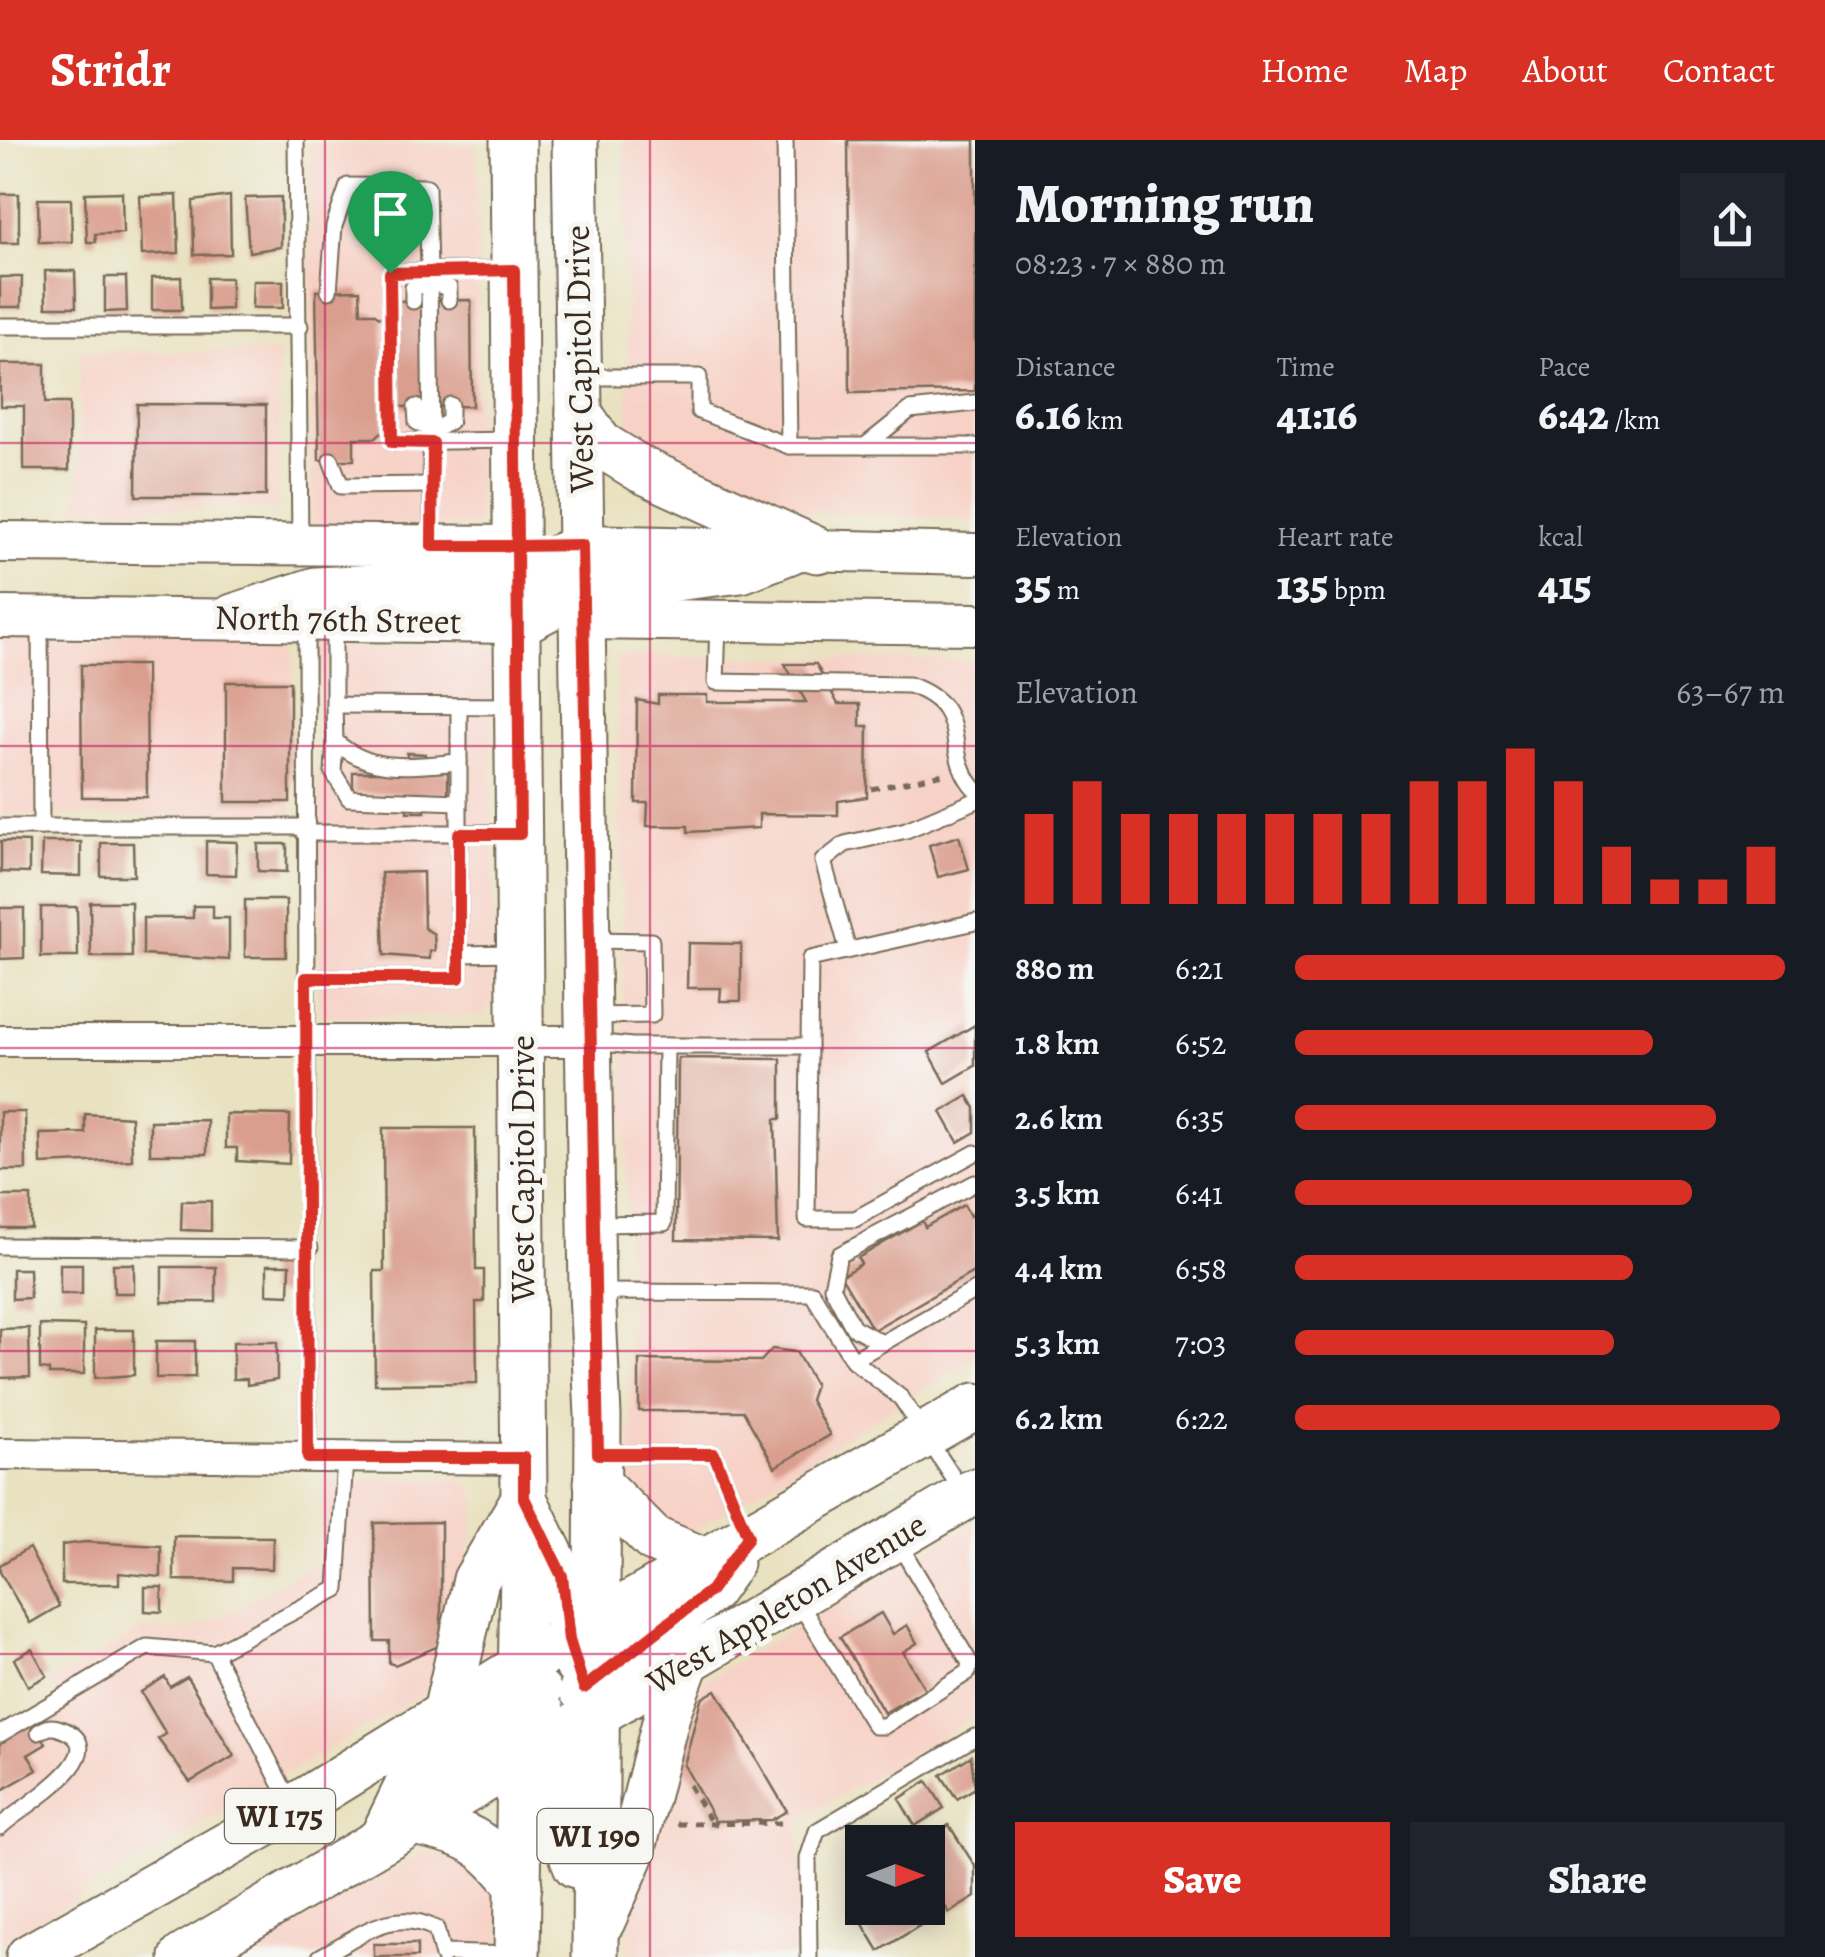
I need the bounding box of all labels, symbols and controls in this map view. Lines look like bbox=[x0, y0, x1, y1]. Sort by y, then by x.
text: Stridr bbox=[50, 37, 171, 103]
text: Home bbox=[1260, 46, 1348, 94]
text: Map bbox=[1403, 46, 1467, 94]
text: About bbox=[1522, 46, 1608, 94]
text: Contact bbox=[1663, 46, 1775, 94]
text: Morning run bbox=[1015, 166, 1314, 241]
pin bbox=[348, 171, 433, 274]
button: share bbox=[1680, 173, 1785, 278]
icon: arrive bbox=[363, 186, 418, 241]
street label: West Capitol Drive bbox=[553, 225, 605, 494]
text: 08:23 · 7 × 880 m bbox=[1015, 241, 1226, 285]
text: Distance bbox=[1015, 348, 1115, 386]
text: Time bbox=[1277, 348, 1335, 386]
text: Pace bbox=[1538, 348, 1590, 386]
text: 6.16 bbox=[1015, 386, 1081, 443]
text: 41:16 bbox=[1277, 386, 1357, 443]
text: 6:42 bbox=[1538, 386, 1609, 443]
text: km bbox=[1081, 401, 1123, 439]
text: /km bbox=[1609, 401, 1661, 439]
text: Elevation bbox=[1015, 518, 1122, 556]
text: Heart rate bbox=[1277, 518, 1394, 556]
text: kcal bbox=[1538, 518, 1583, 556]
text: 35 bbox=[1015, 556, 1051, 613]
text: 135 bbox=[1277, 556, 1328, 613]
text: 415 bbox=[1538, 556, 1592, 613]
text: m bbox=[1051, 571, 1080, 609]
text: bpm bbox=[1328, 571, 1386, 609]
street label: North 76th Street bbox=[214, 593, 462, 645]
text: Elevation bbox=[1015, 670, 1138, 714]
text: 63–67 m bbox=[1676, 670, 1785, 714]
text: 880 m bbox=[1015, 946, 1094, 990]
text: 6:21 bbox=[1175, 946, 1224, 990]
text: 1.8 km bbox=[1015, 1021, 1100, 1065]
text: 6:52 bbox=[1175, 1021, 1226, 1065]
street label: West Capitol Drive bbox=[498, 1035, 546, 1304]
text: 2.6 km bbox=[1015, 1096, 1103, 1140]
text: 6:35 bbox=[1175, 1096, 1224, 1140]
text: 3.5 km bbox=[1015, 1171, 1100, 1215]
text: 6:41 bbox=[1175, 1171, 1223, 1215]
text: 4.4 km bbox=[1015, 1246, 1103, 1290]
text: 6:58 bbox=[1175, 1246, 1227, 1290]
text: 5.3 km bbox=[1015, 1321, 1100, 1365]
text: 7:03 bbox=[1175, 1321, 1226, 1365]
text: 6.2 km bbox=[1015, 1396, 1103, 1440]
text: 6:22 bbox=[1175, 1396, 1228, 1440]
street label: West Appleton Avenue bbox=[636, 1500, 935, 1706]
road number: WI 175 bbox=[225, 1789, 335, 1843]
road number: WI 190 bbox=[538, 1809, 652, 1863]
button: Save bbox=[1015, 1822, 1390, 1937]
button: Share bbox=[1410, 1822, 1785, 1937]
north arrow bbox=[845, 1825, 945, 1925]
map controls bbox=[845, 1825, 945, 1925]

